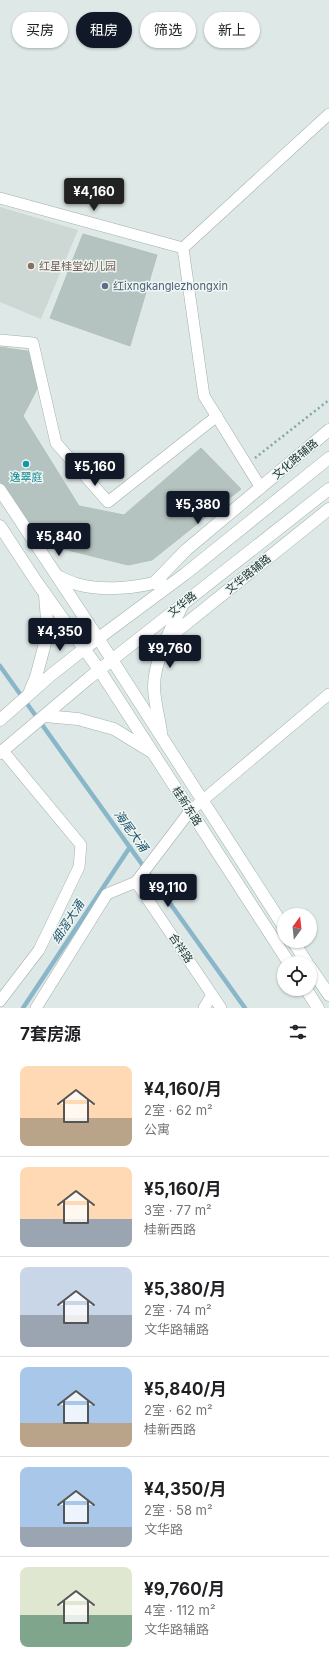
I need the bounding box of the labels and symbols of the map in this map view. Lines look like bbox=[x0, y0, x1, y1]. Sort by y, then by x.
pin: ¥4,160 bbox=[61, 178, 127, 212]
place label: 红星桂堂幼儿园 bbox=[39, 259, 116, 273]
marker: 红星桂堂幼儿园 bbox=[26, 261, 36, 271]
place label: 红ixngkanglezhongxin bbox=[113, 279, 228, 293]
marker: 红ixngkanglezhongxin bbox=[100, 281, 110, 291]
street label: 文化路辅路 bbox=[269, 436, 321, 482]
pin: ¥5,160 bbox=[62, 453, 128, 487]
marker: 逸翠庭 bbox=[21, 459, 31, 469]
place label: 逸翠庭 bbox=[10, 470, 43, 484]
pin: ¥5,380 bbox=[165, 491, 231, 525]
pin: ¥5,840 bbox=[26, 523, 92, 557]
street label: 文华路辅路 bbox=[222, 551, 274, 597]
street label: 文华路 bbox=[165, 588, 199, 620]
pin: ¥4,350 bbox=[27, 618, 93, 652]
pin: ¥9,760 bbox=[137, 635, 203, 669]
street label: 桂新东路 bbox=[169, 784, 205, 828]
water label: 海尾大涌 bbox=[111, 807, 153, 856]
pin: ¥9,110 bbox=[135, 874, 201, 908]
water label: 细滘大涌 bbox=[48, 896, 88, 946]
north arrow bbox=[277, 908, 317, 948]
street label: 合祥路 bbox=[166, 930, 196, 966]

